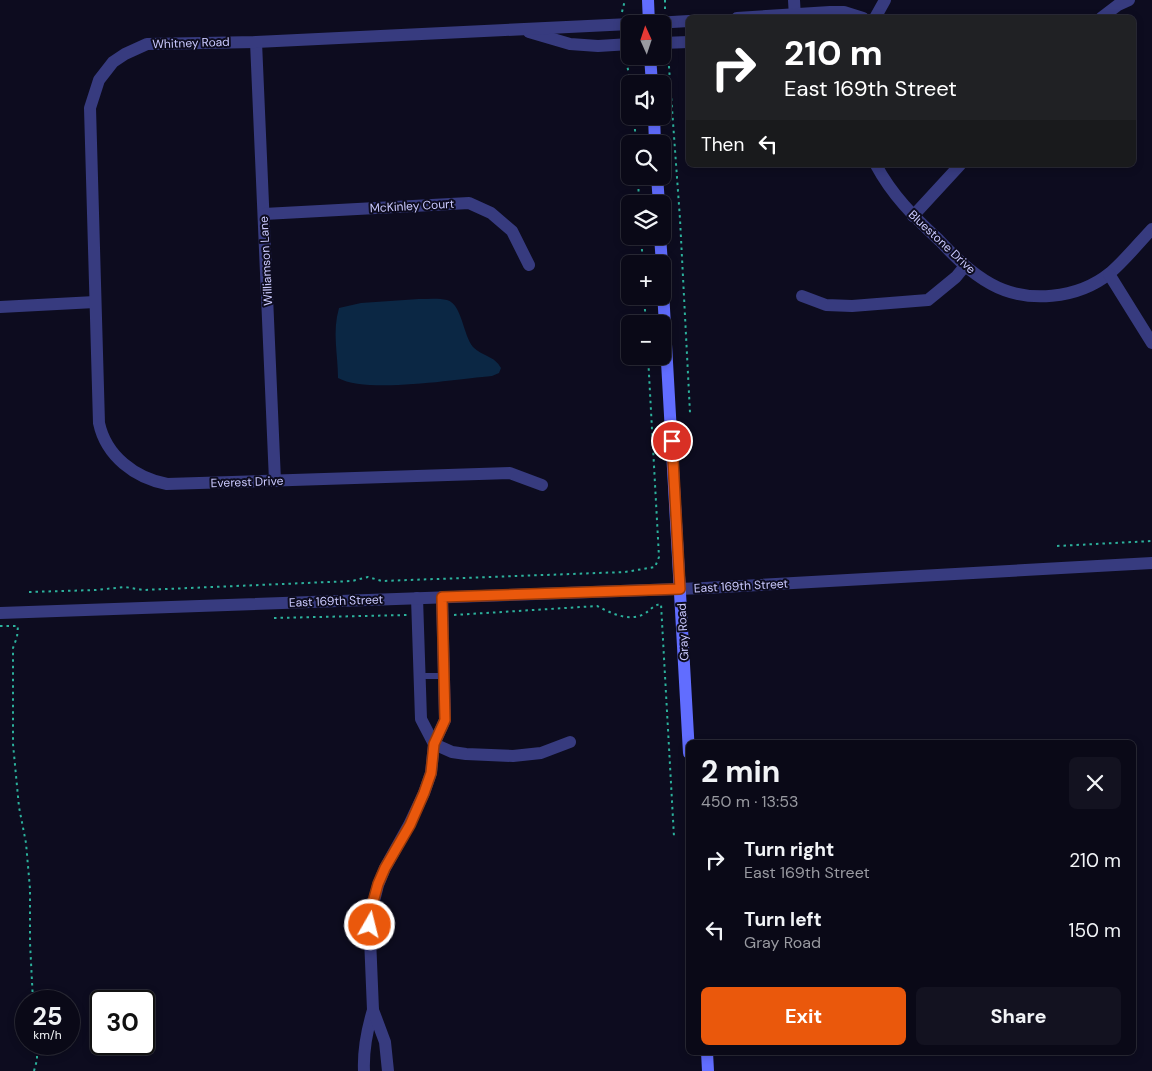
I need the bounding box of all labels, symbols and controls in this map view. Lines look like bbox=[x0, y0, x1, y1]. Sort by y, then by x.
north arrow bbox=[621, 15, 671, 65]
map controls bbox=[621, 15, 671, 365]
text: 210 m bbox=[784, 30, 883, 76]
street label: Whitney Road bbox=[152, 34, 230, 52]
icon: right bbox=[701, 35, 766, 100]
text: East 169th Street bbox=[784, 74, 957, 103]
button: sound bbox=[621, 75, 671, 125]
icon: left bbox=[754, 130, 782, 158]
text: Then bbox=[701, 132, 744, 157]
button: search bbox=[621, 135, 671, 185]
button: layers bbox=[621, 195, 671, 245]
street label: McKinley Court bbox=[369, 196, 455, 216]
street label: Bluestone Drive bbox=[905, 207, 979, 277]
street label: Williamson Lane bbox=[256, 216, 276, 306]
button: + bbox=[621, 255, 671, 305]
button: − bbox=[621, 315, 671, 365]
pin bbox=[651, 420, 693, 462]
icon: arrive bbox=[658, 427, 686, 455]
street label: Everest Drive bbox=[210, 473, 284, 491]
street label: East 169th Street bbox=[693, 576, 789, 596]
street label: East 169th Street bbox=[289, 591, 384, 611]
street label: Gray Road bbox=[674, 603, 692, 661]
text: 2 min bbox=[701, 752, 780, 791]
button: close bbox=[1069, 757, 1121, 809]
text: 450 m · 13:53 bbox=[701, 791, 799, 812]
text: Turn right bbox=[744, 837, 834, 862]
icon: right bbox=[701, 846, 729, 874]
text: 210 m bbox=[1069, 848, 1121, 873]
text: East 169th Street bbox=[744, 862, 870, 883]
position arrow bbox=[343, 898, 395, 950]
text: Turn left bbox=[744, 907, 822, 932]
icon: left bbox=[701, 916, 729, 944]
text: 150 m bbox=[1069, 918, 1121, 943]
text: Gray Road bbox=[744, 932, 821, 953]
button: Exit bbox=[701, 987, 906, 1045]
button: Share bbox=[916, 987, 1121, 1045]
speed limit sign: 30 bbox=[90, 990, 155, 1055]
text: 25 bbox=[33, 1000, 62, 1033]
text: km/h bbox=[33, 1027, 62, 1043]

